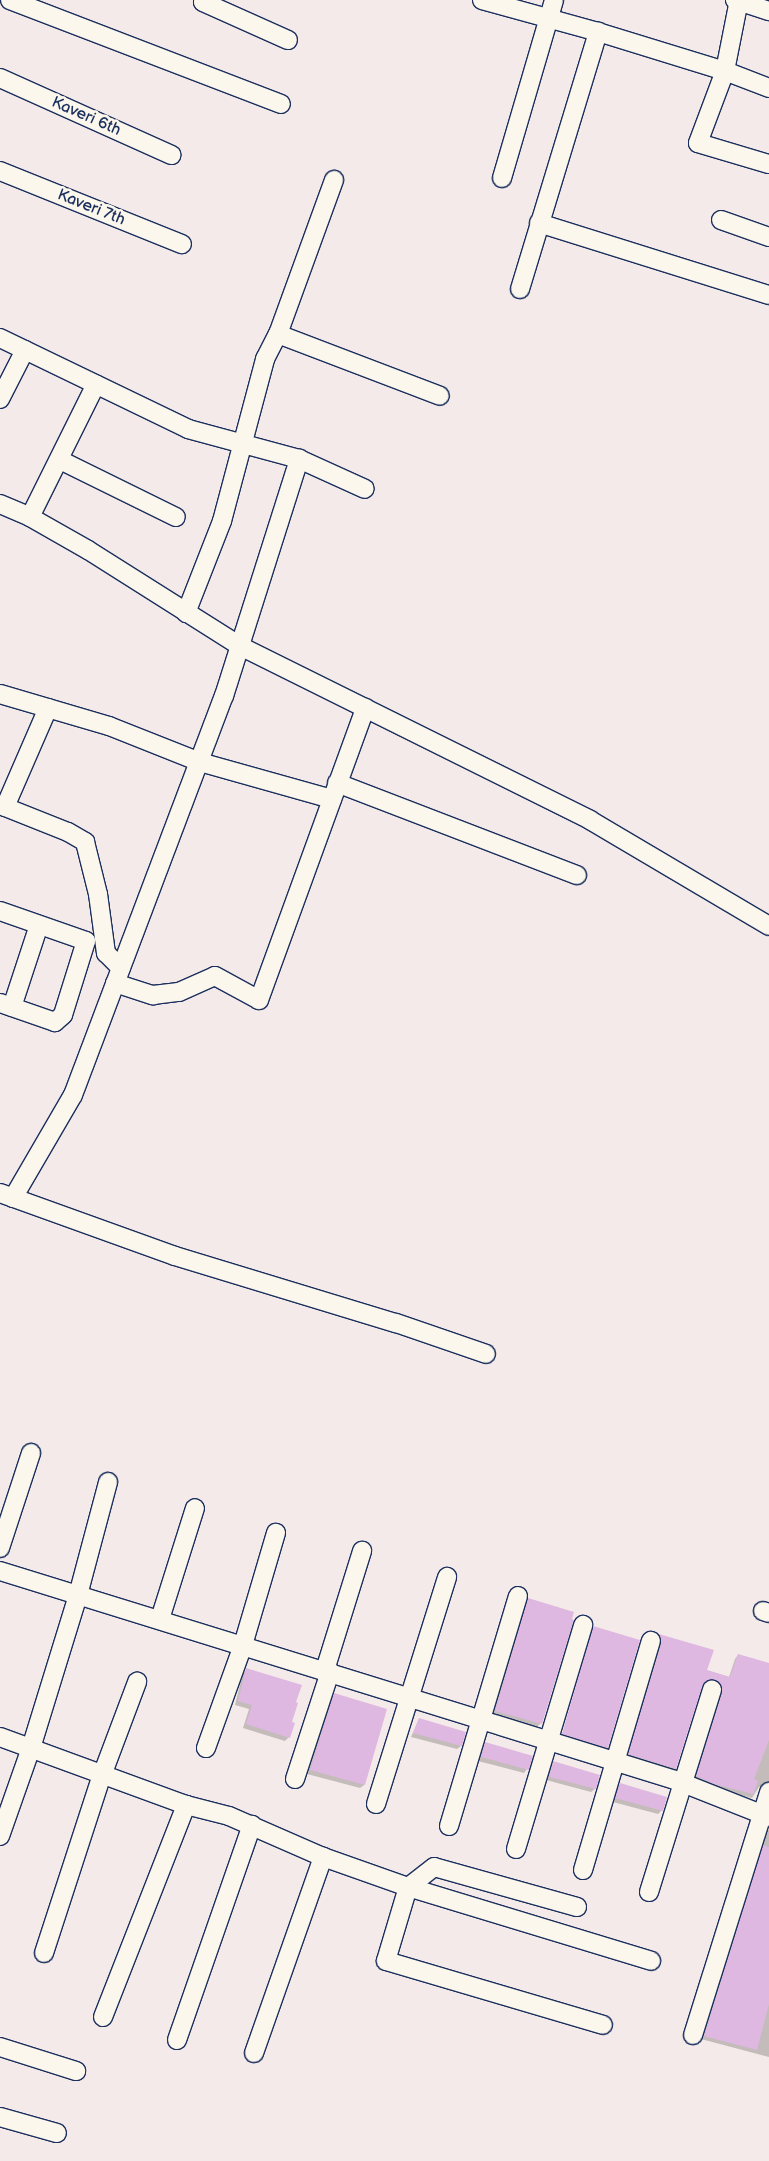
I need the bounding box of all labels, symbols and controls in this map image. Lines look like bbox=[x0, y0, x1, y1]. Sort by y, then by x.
street label: Kaveri 6th bbox=[48, 93, 124, 141]
street label: Kaveri 7th bbox=[54, 186, 128, 230]

